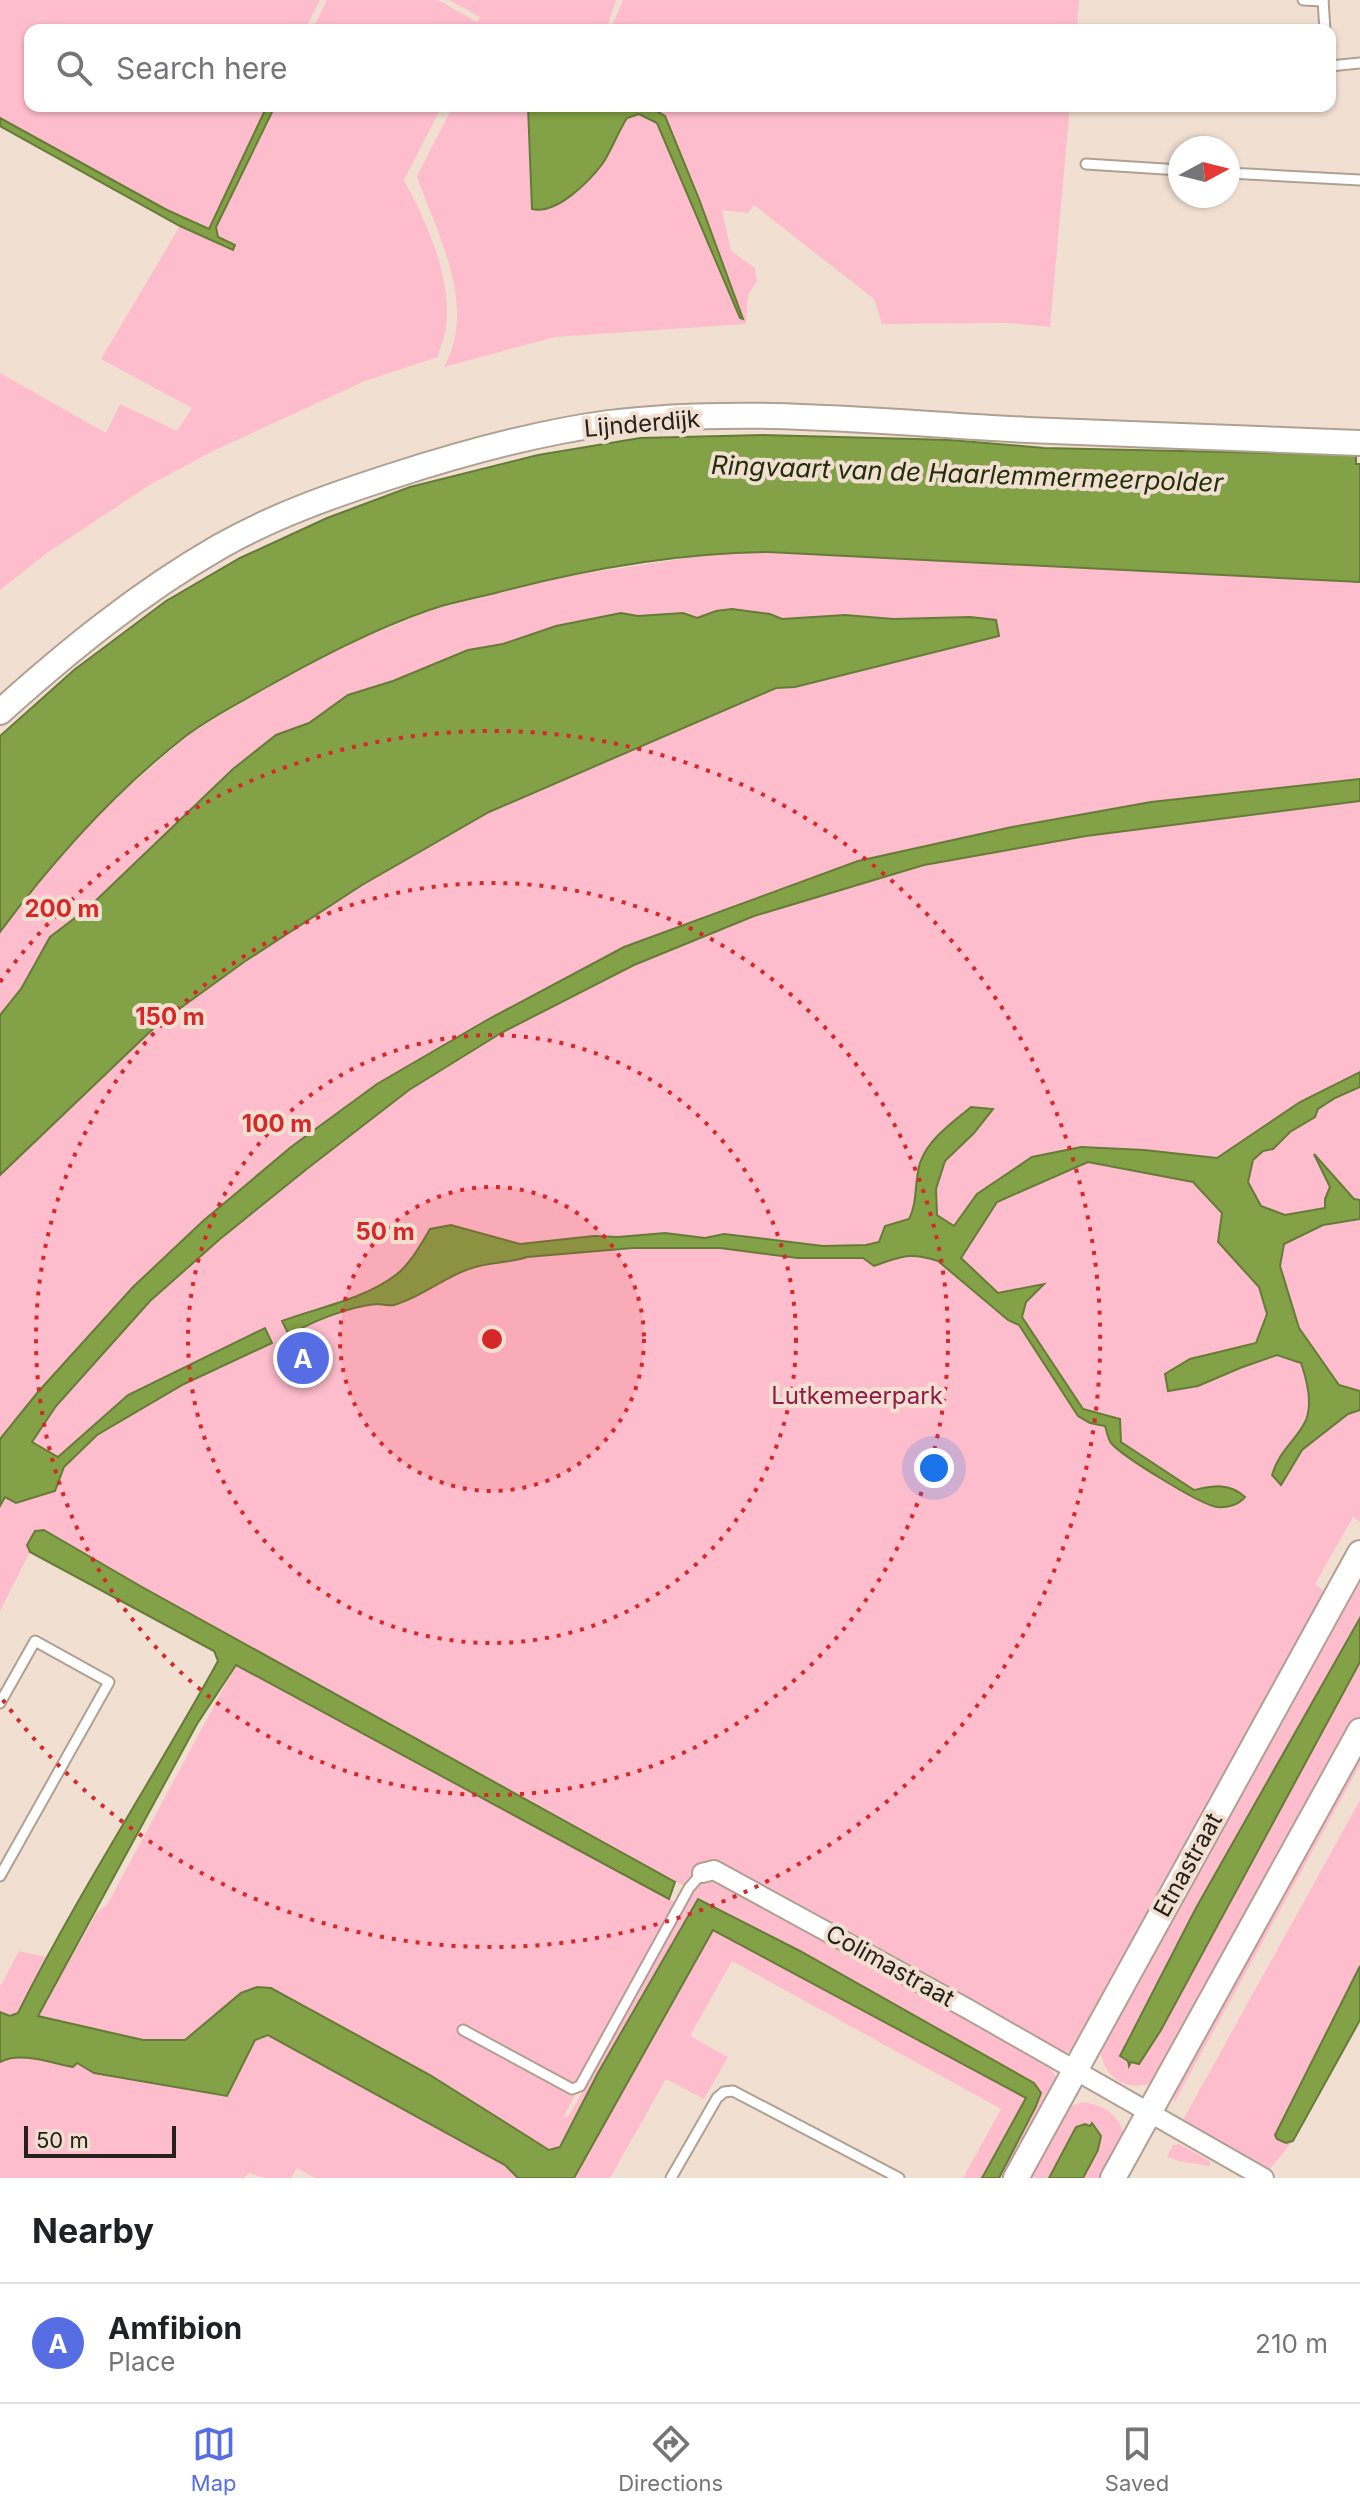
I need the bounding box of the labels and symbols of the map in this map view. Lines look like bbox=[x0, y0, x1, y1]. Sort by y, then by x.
north arrow bbox=[1168, 136, 1240, 208]
street label: Lijnderdijk bbox=[583, 404, 701, 443]
water label: Ringvaart van de Haarlemmermeerpolder bbox=[710, 449, 1225, 498]
text: 200 m bbox=[24, 894, 100, 923]
text: 150 m bbox=[135, 1002, 205, 1031]
text: 100 m bbox=[242, 1109, 312, 1138]
text: 50 m bbox=[355, 1217, 415, 1246]
centre of rings bbox=[478, 1325, 506, 1353]
pin: A bbox=[277, 1328, 329, 1388]
park label: Lutkemeerpark bbox=[771, 1381, 943, 1410]
your location bbox=[914, 1448, 954, 1488]
street label: Etnastraat bbox=[1147, 1808, 1228, 1922]
street label: Colimastraat bbox=[821, 1918, 960, 2013]
scale bar bbox=[24, 2122, 176, 2158]

